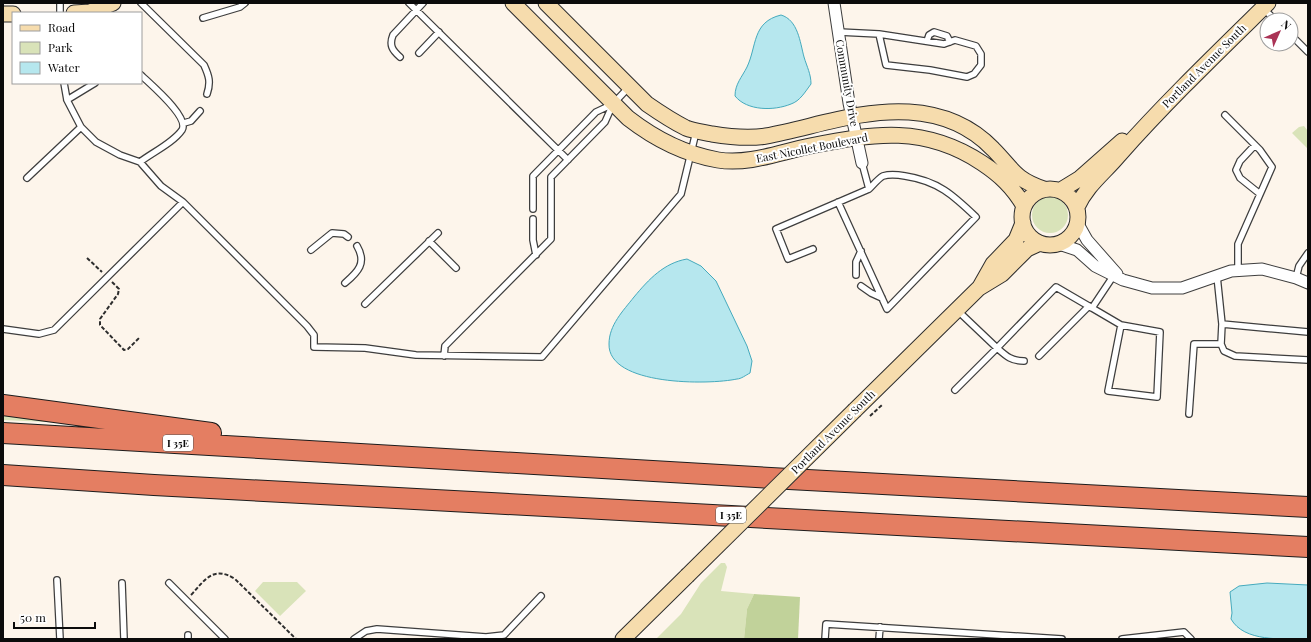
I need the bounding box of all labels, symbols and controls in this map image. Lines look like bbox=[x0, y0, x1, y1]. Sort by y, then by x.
legend bbox=[12, 12, 142, 84]
north arrow bbox=[1259, 12, 1299, 52]
text: N bbox=[1278, 16, 1295, 33]
text: Road bbox=[48, 19, 75, 35]
street label: Portland Avenue South bbox=[1158, 20, 1249, 111]
street label: Community Drive bbox=[832, 38, 863, 128]
text: Park bbox=[48, 39, 73, 55]
text: Water bbox=[47, 59, 81, 75]
street label: East Nicollet Boulevard bbox=[755, 129, 870, 166]
street label: Portland Avenue South bbox=[787, 386, 878, 477]
road number: I 35E bbox=[163, 435, 193, 451]
road number: I 35E bbox=[716, 507, 746, 523]
scale bar bbox=[14, 604, 95, 630]
text: 50 m bbox=[20, 609, 46, 625]

